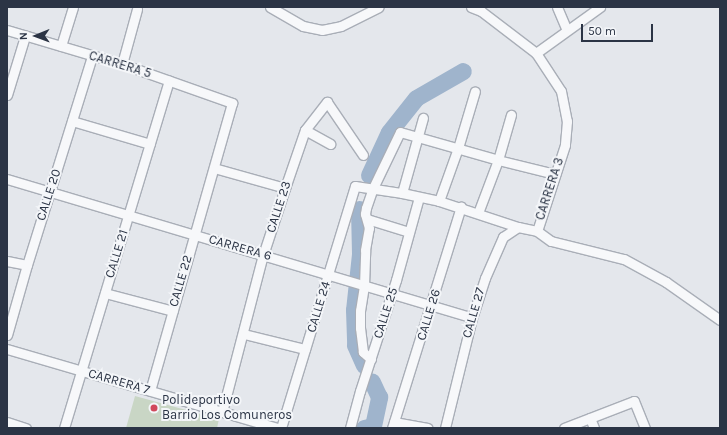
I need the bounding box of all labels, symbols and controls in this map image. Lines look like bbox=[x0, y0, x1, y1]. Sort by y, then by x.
north arrow bbox=[16, 16, 56, 56]
scale bar bbox=[583, 16, 655, 42]
text: 50 m bbox=[588, 24, 616, 38]
text: N bbox=[17, 32, 30, 40]
street label: CARRERA 5 bbox=[87, 48, 153, 82]
street label: CARRERA 3 bbox=[533, 156, 567, 222]
street label: CALLE 20 bbox=[33, 167, 65, 223]
street label: CALLE 23 bbox=[263, 179, 295, 235]
street label: CALLE 21 bbox=[102, 228, 132, 280]
street label: CARRERA 6 bbox=[207, 232, 273, 264]
street label: CALLE 22 bbox=[166, 253, 196, 309]
street label: CALLE 24 bbox=[304, 279, 334, 335]
street label: CALLE 25 bbox=[370, 285, 402, 341]
street label: CALLE 27 bbox=[459, 286, 489, 340]
street label: CALLE 26 bbox=[414, 287, 444, 343]
street label: CARRERA 7 bbox=[86, 366, 152, 398]
place label: Polideportivo Barrio Los Comuneros bbox=[162, 393, 292, 424]
marker: Polideportivo Barrio Los Comuneros bbox=[149, 403, 159, 413]

